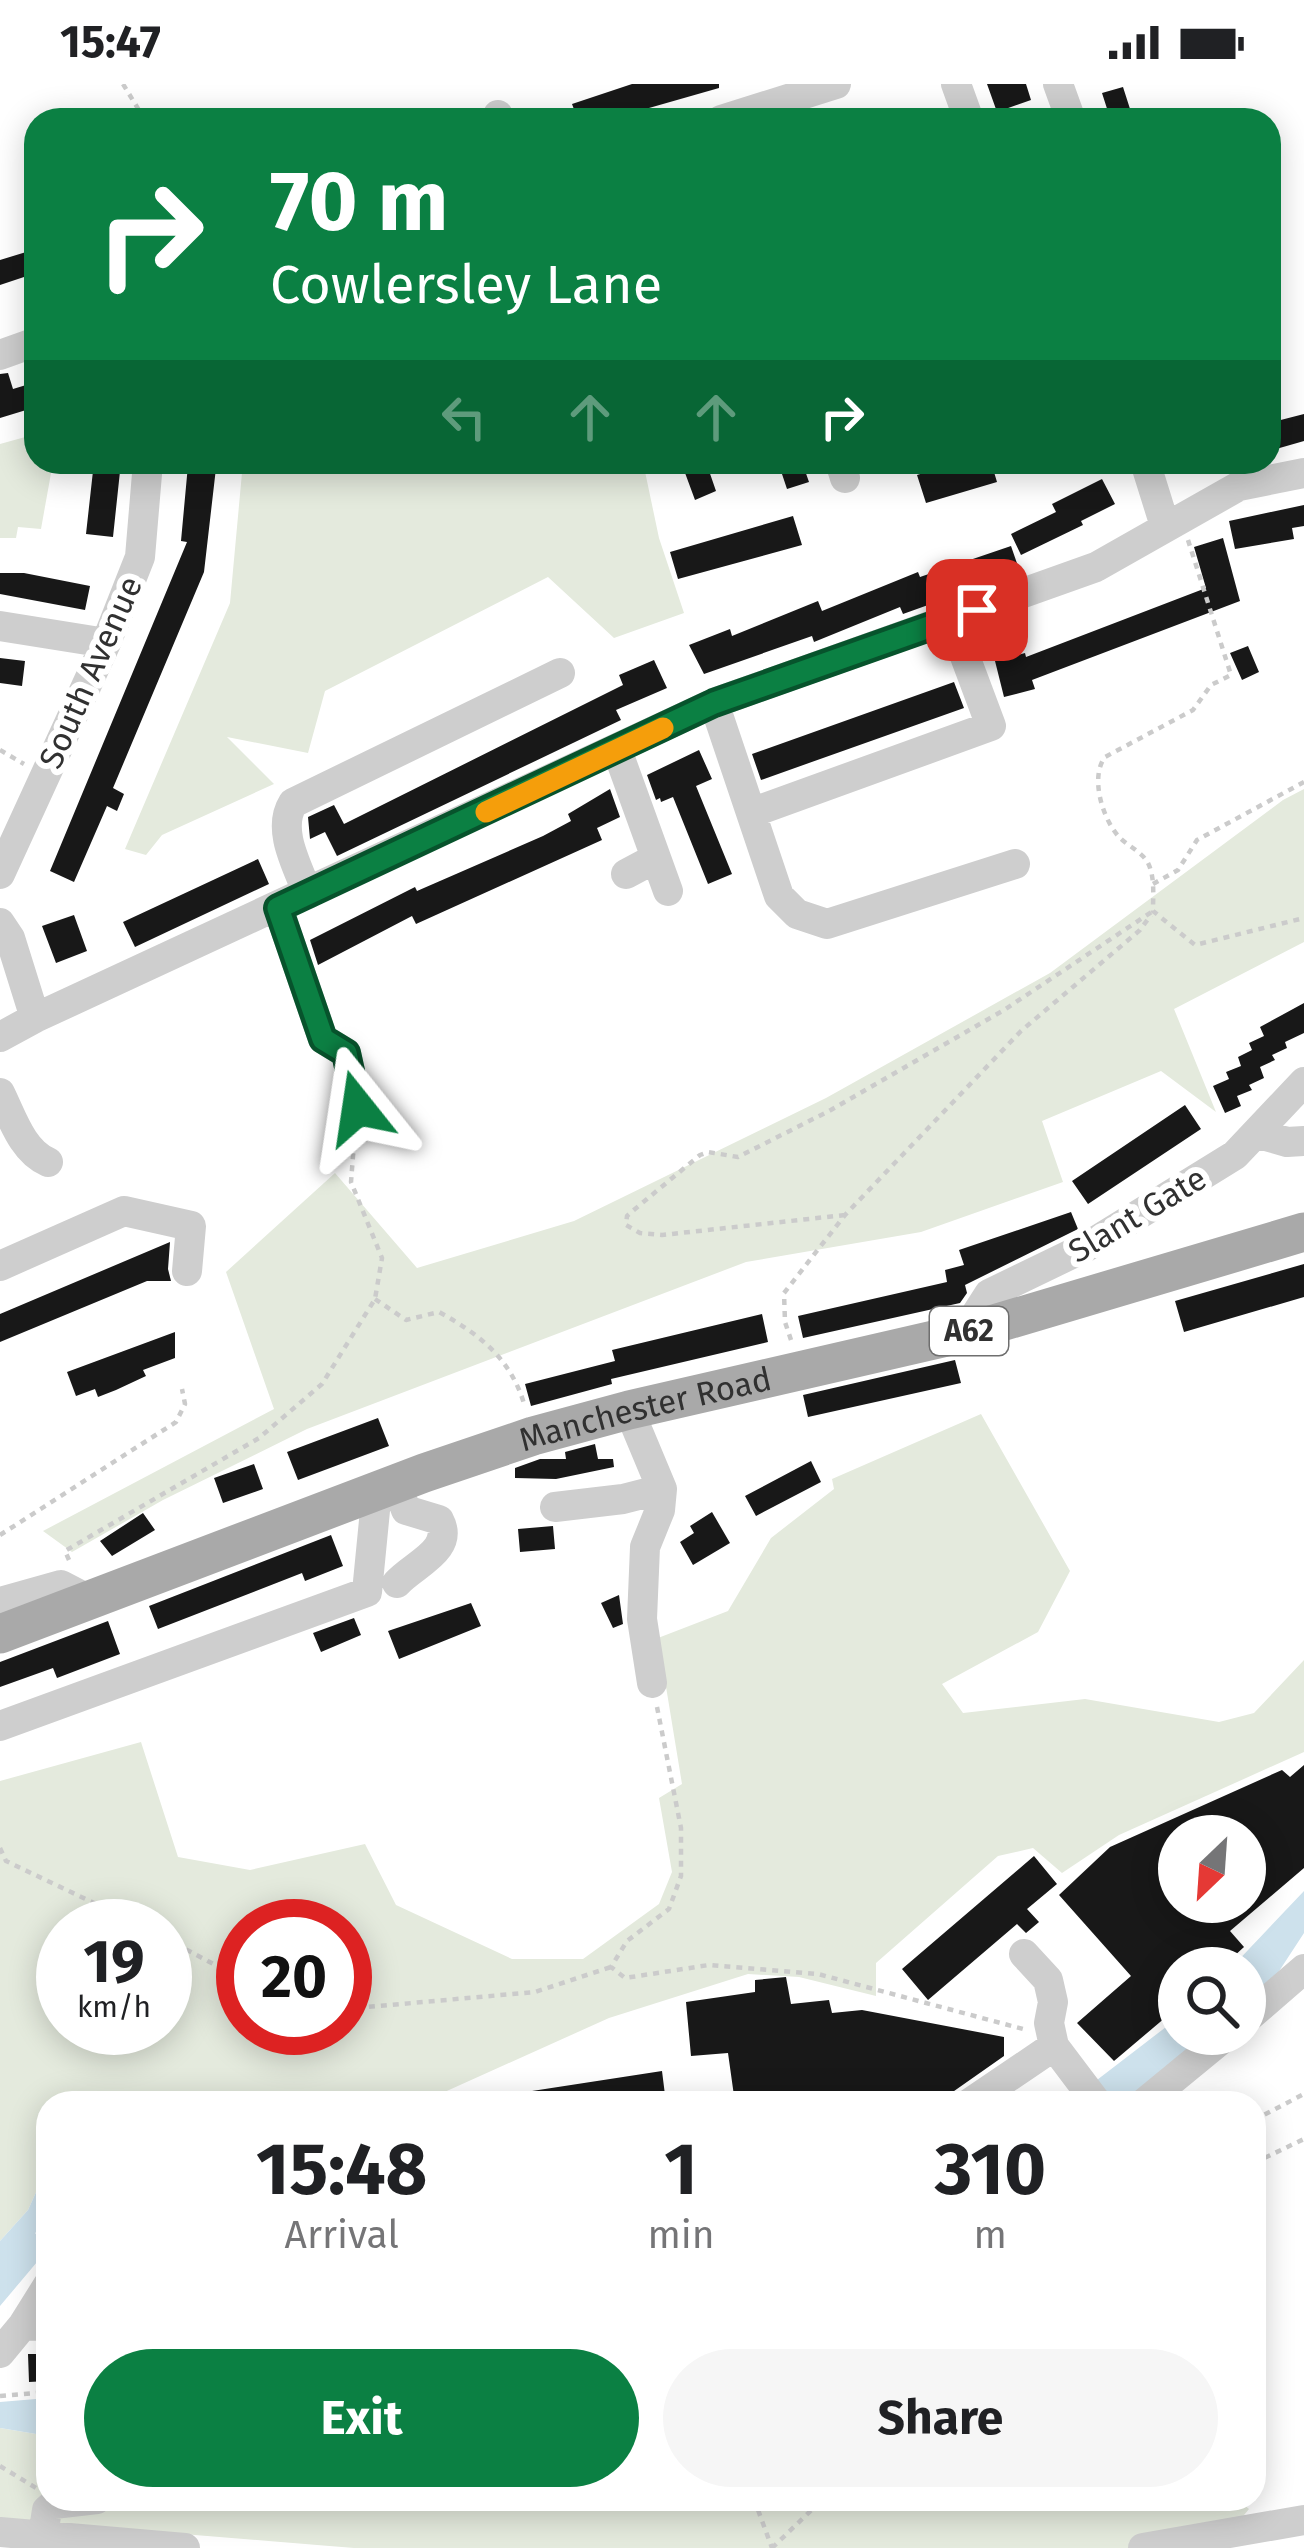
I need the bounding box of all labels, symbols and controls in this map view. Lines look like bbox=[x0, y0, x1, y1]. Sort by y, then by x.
text: 15:47 bbox=[60, 15, 161, 69]
text: 70 m bbox=[270, 151, 448, 252]
icon: right bbox=[72, 156, 228, 312]
text: Cowlersley Lane bbox=[270, 253, 662, 317]
icon: left bbox=[431, 384, 497, 450]
icon: ahead bbox=[557, 384, 623, 450]
icon: ahead bbox=[683, 384, 749, 450]
icon: right bbox=[809, 384, 875, 450]
pin bbox=[926, 559, 1028, 661]
street label: South Avenue bbox=[31, 570, 151, 775]
icon: arrive bbox=[944, 577, 1010, 643]
position arrow bbox=[295, 1045, 421, 1171]
street label: Slant Gate bbox=[1061, 1158, 1214, 1272]
road number: A62 bbox=[930, 1307, 1008, 1355]
street label: Manchester Road bbox=[514, 1359, 775, 1460]
north arrow bbox=[1158, 1815, 1266, 1923]
map controls bbox=[1158, 1815, 1266, 2055]
speed limit sign: 20 bbox=[216, 1899, 372, 2055]
text: 19 bbox=[83, 1926, 145, 1998]
button: search bbox=[1158, 1947, 1266, 2055]
text: km/h bbox=[77, 1989, 151, 2025]
text: 15:48 bbox=[256, 2127, 427, 2213]
text: 1 bbox=[664, 2127, 698, 2213]
text: 310 bbox=[935, 2127, 1046, 2213]
text: Arrival bbox=[285, 2212, 399, 2258]
text: min bbox=[647, 2212, 715, 2258]
text: m bbox=[974, 2212, 1007, 2258]
button: Exit bbox=[84, 2349, 639, 2487]
button: Share bbox=[663, 2349, 1218, 2487]

